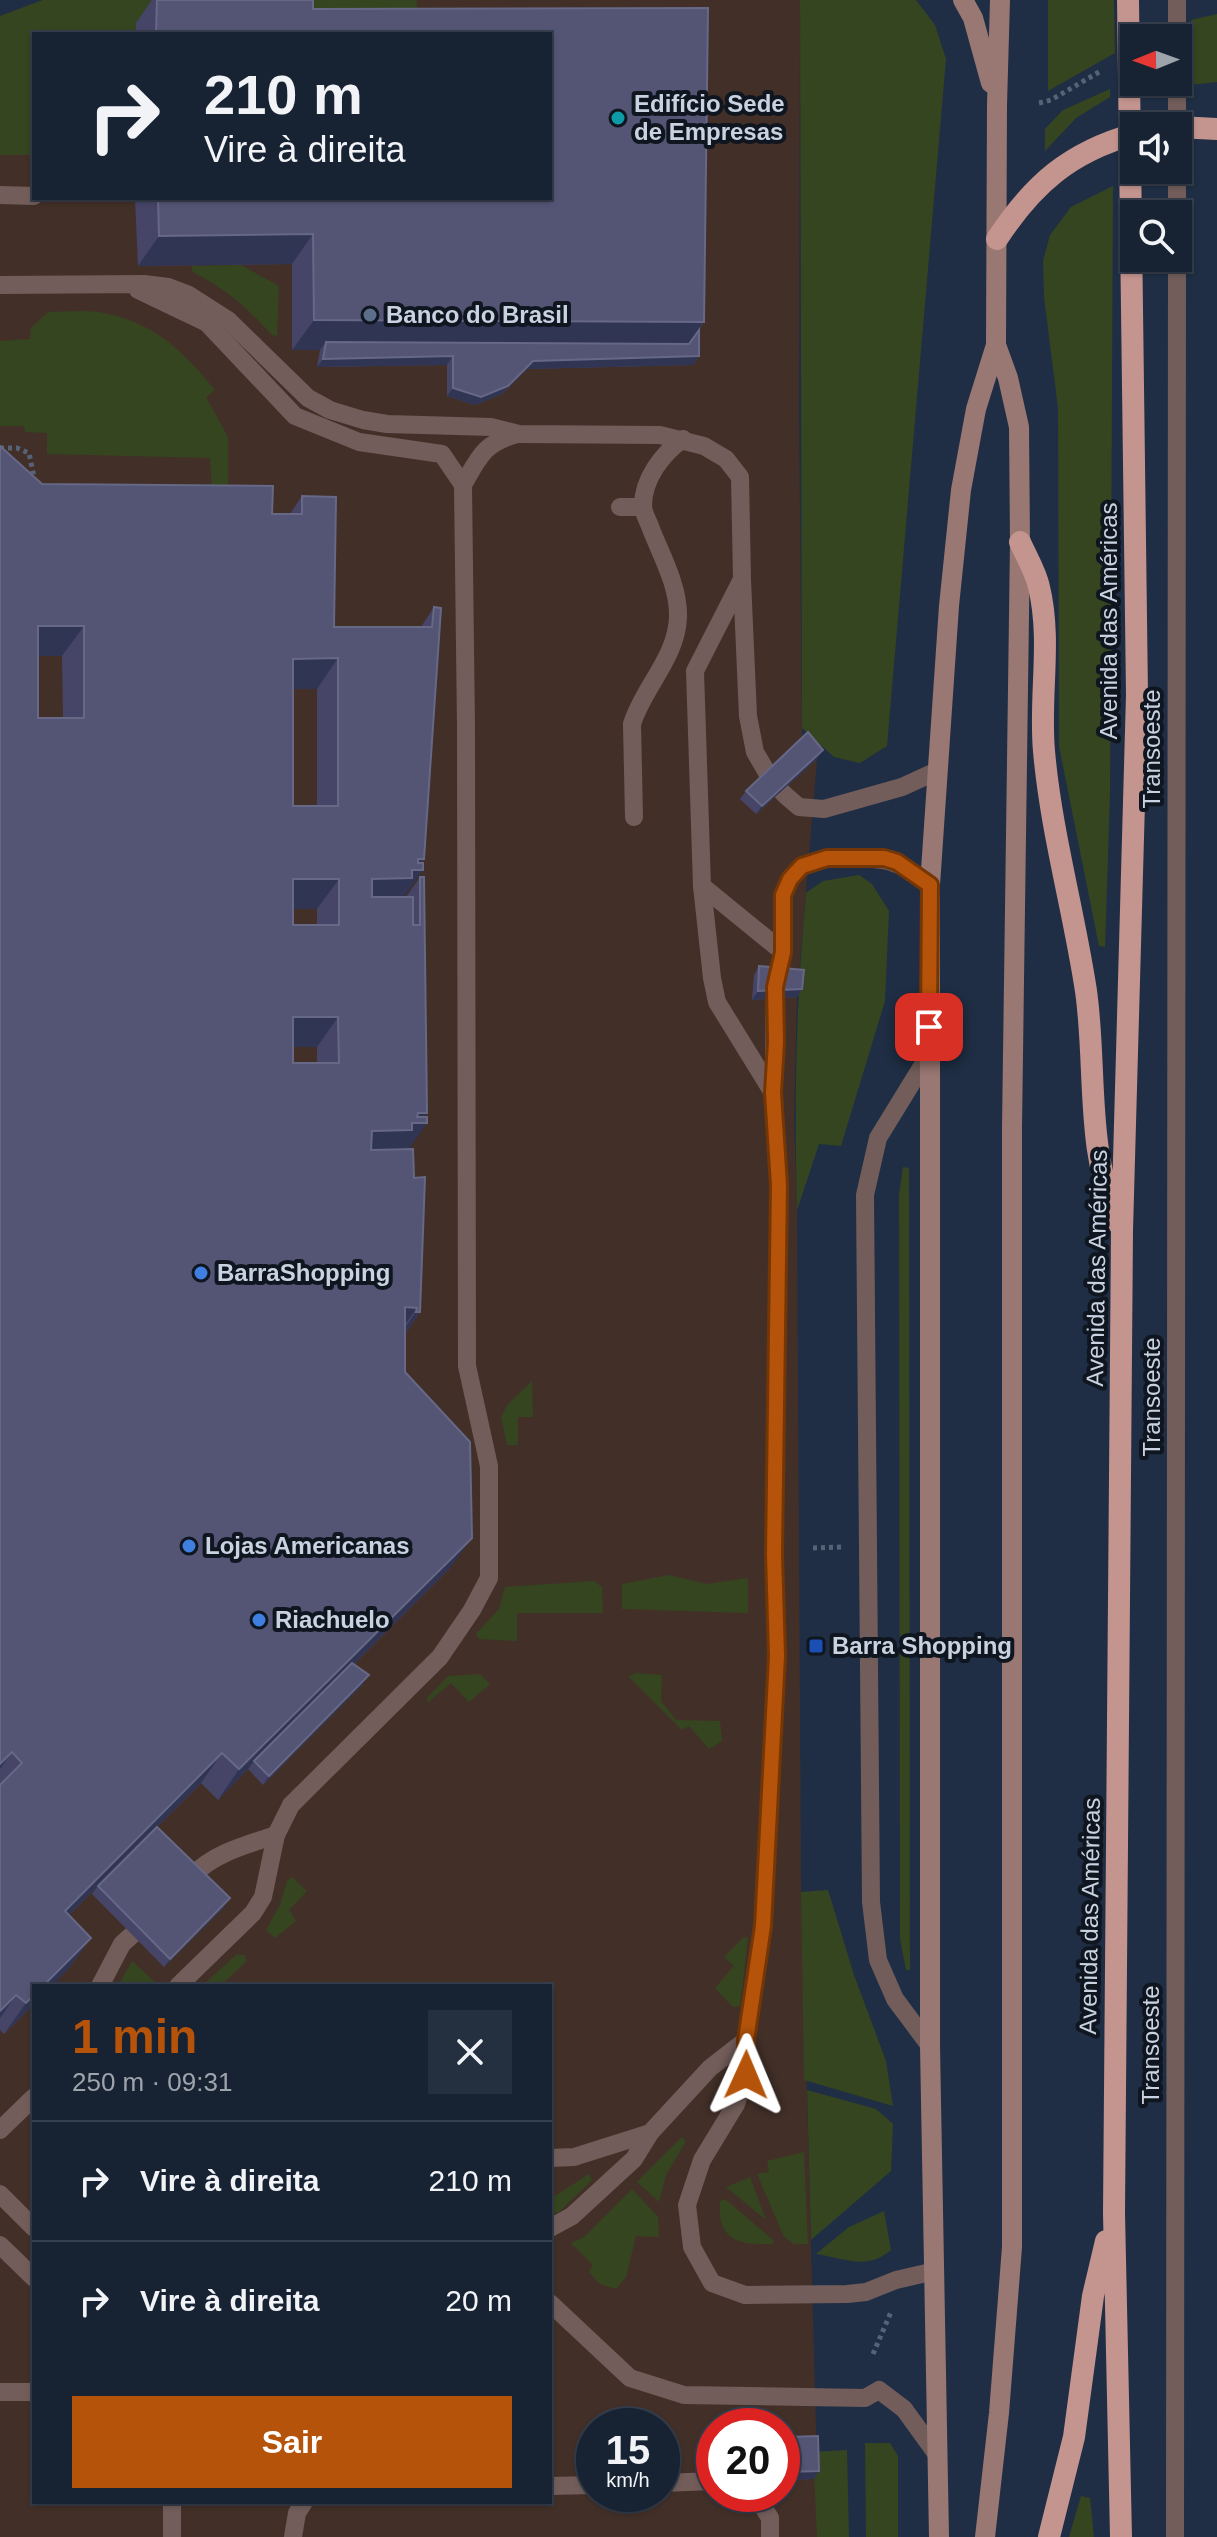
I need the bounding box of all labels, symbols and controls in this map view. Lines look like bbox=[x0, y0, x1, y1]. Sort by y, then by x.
north arrow bbox=[1120, 24, 1192, 96]
map controls bbox=[1120, 24, 1192, 272]
text: 210 m bbox=[204, 63, 363, 126]
icon: right bbox=[72, 64, 176, 168]
place label: Edifício Sede de Empresas bbox=[634, 90, 785, 145]
marker: Edifício Sede de Empresas bbox=[609, 109, 627, 127]
button: sound bbox=[1120, 112, 1192, 184]
text: Vire à direita bbox=[204, 129, 405, 170]
button: search bbox=[1120, 200, 1192, 272]
place label: Banco do Brasil bbox=[386, 301, 569, 328]
marker: Banco do Brasil bbox=[361, 306, 379, 324]
street label: Avenida das Américas bbox=[1095, 502, 1122, 740]
street label: Transoeste bbox=[1138, 689, 1165, 809]
pin bbox=[895, 993, 963, 1061]
icon: arrive bbox=[907, 1005, 951, 1049]
street label: Avenida das Américas bbox=[1081, 1149, 1112, 1387]
place label: BarraShopping bbox=[217, 1259, 390, 1286]
marker: BarraShopping bbox=[192, 1264, 210, 1282]
street label: Transoeste bbox=[1138, 1337, 1165, 1457]
place label: Lojas Americanas bbox=[205, 1532, 410, 1559]
marker: Lojas Americanas bbox=[180, 1537, 198, 1555]
place label: Riachuelo bbox=[275, 1606, 390, 1633]
marker: Riachuelo bbox=[250, 1611, 268, 1629]
place label: Barra Shopping bbox=[832, 1632, 1012, 1659]
marker: Barra Shopping bbox=[807, 1637, 825, 1655]
street label: Avenida das Américas bbox=[1074, 1797, 1105, 2035]
street label: Transoeste bbox=[1137, 1985, 1164, 2105]
text: 1 min bbox=[72, 2010, 197, 2063]
button: close bbox=[428, 2010, 512, 2094]
position arrow bbox=[704, 2033, 788, 2117]
text: 250 m · 09:31 bbox=[72, 2067, 232, 2097]
icon: right bbox=[72, 2159, 116, 2203]
text: Vire à direita bbox=[140, 2164, 320, 2197]
text: 210 m bbox=[429, 2164, 512, 2197]
icon: right bbox=[72, 2279, 116, 2323]
text: Vire à direita bbox=[140, 2284, 320, 2317]
text: 20 m bbox=[445, 2284, 512, 2317]
button: Sair bbox=[72, 2396, 512, 2488]
speed limit sign: 20 bbox=[696, 2408, 800, 2512]
text: 15 bbox=[606, 2428, 650, 2472]
text: km/h bbox=[606, 2469, 650, 2491]

